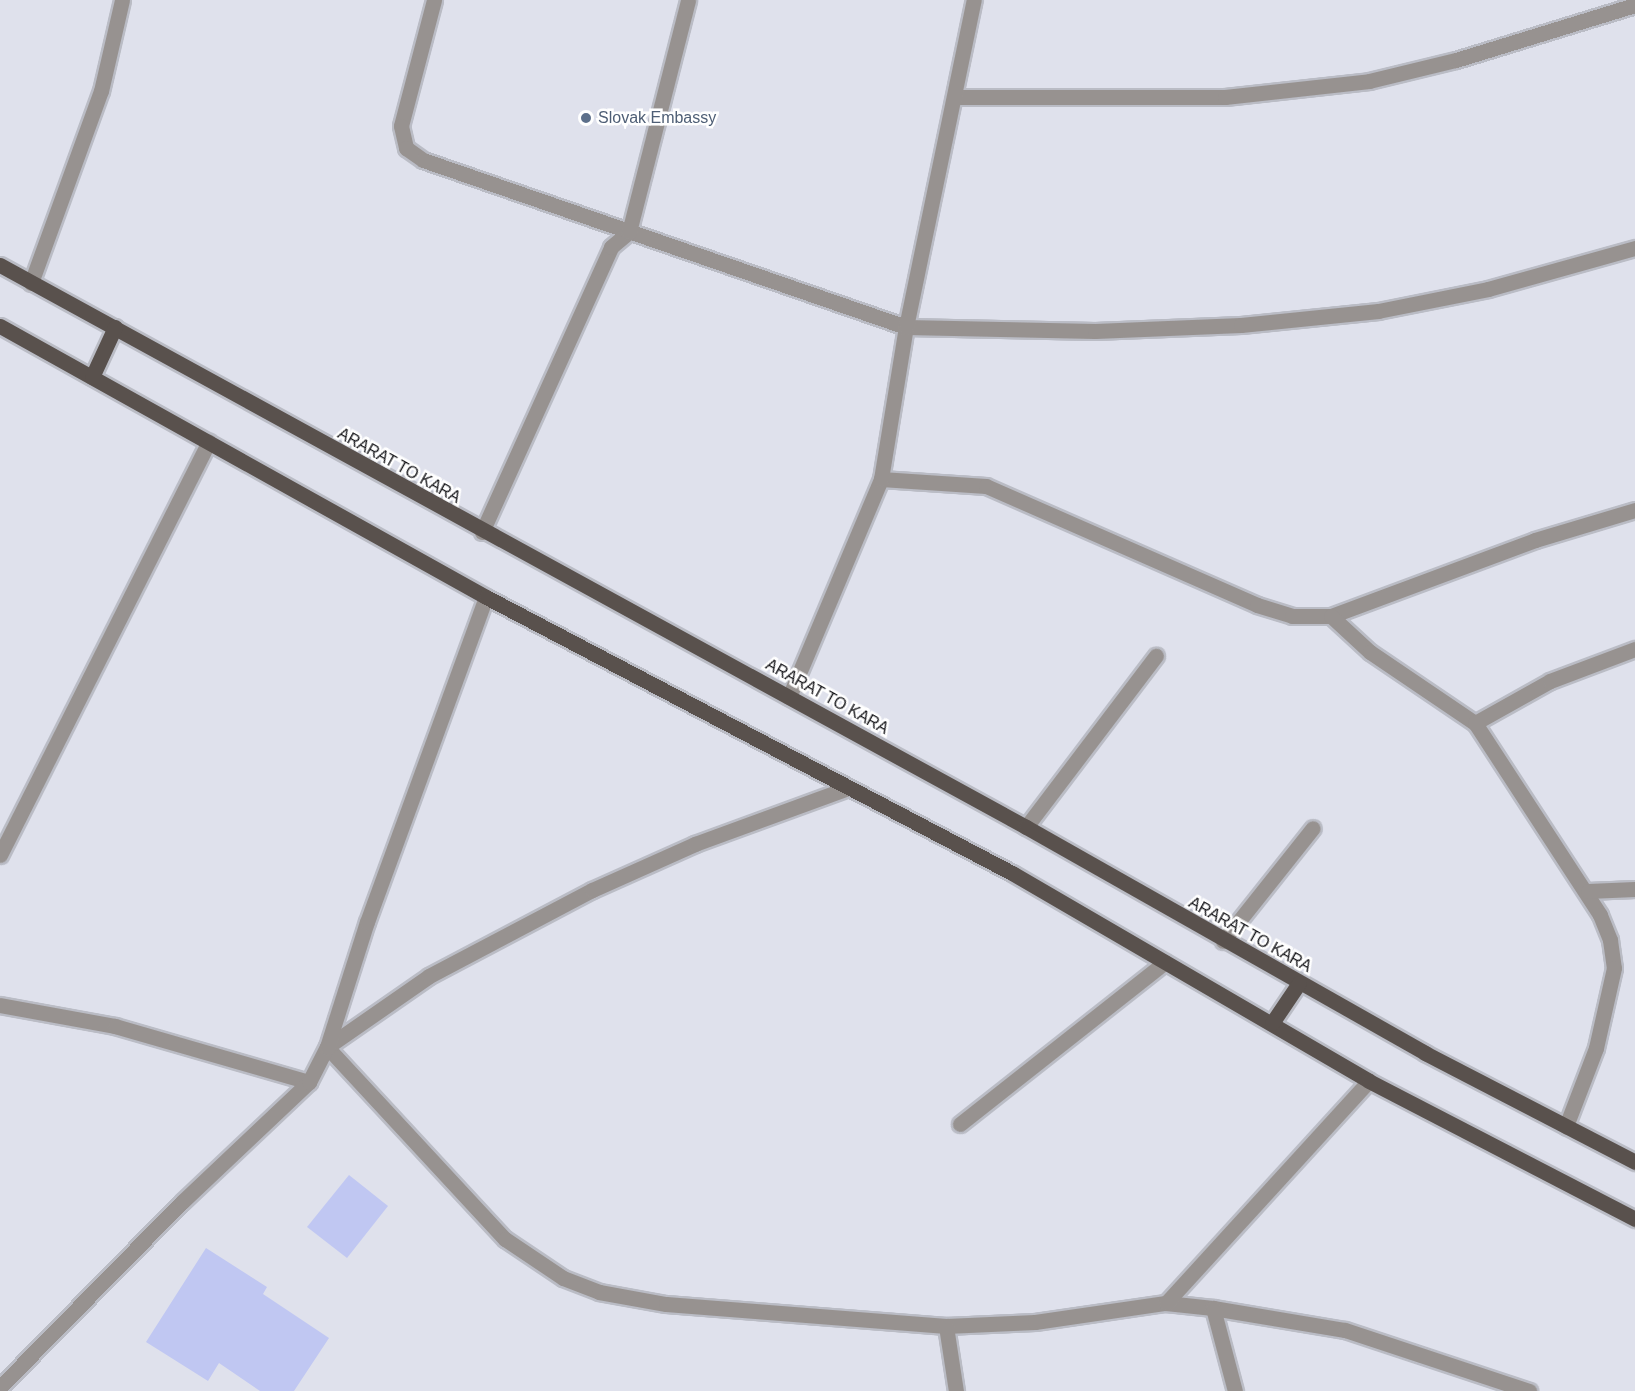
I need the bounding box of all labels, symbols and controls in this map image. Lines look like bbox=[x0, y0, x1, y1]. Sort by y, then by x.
place label: Slovak Embassy bbox=[598, 108, 716, 128]
marker: Slovak Embassy bbox=[579, 111, 593, 125]
street label: ARARAT TO KARA bbox=[334, 424, 464, 508]
street label: ARARAT TO KARA bbox=[762, 655, 892, 739]
street label: ARARAT TO KARA bbox=[1185, 893, 1315, 977]

